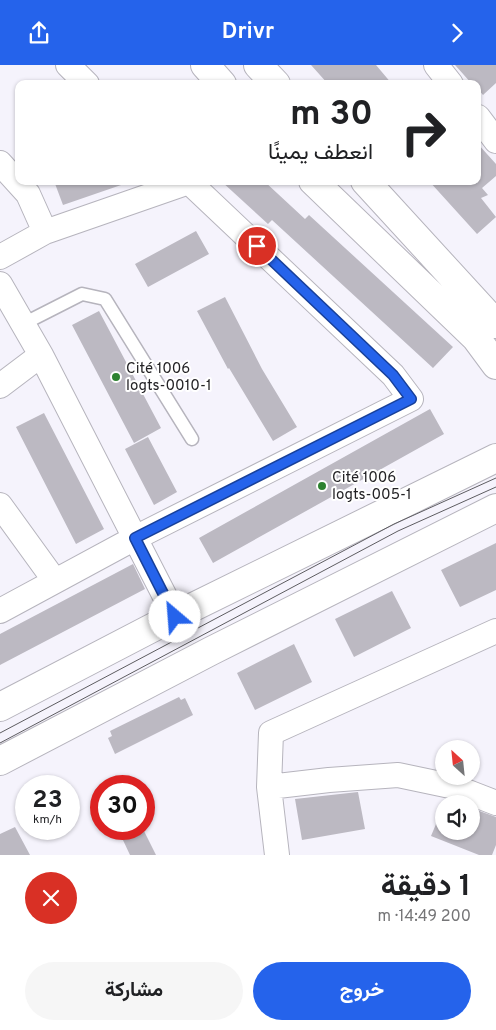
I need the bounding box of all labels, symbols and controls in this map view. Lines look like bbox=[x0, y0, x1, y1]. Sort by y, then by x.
icon: share bbox=[25, 19, 53, 47]
text: Drivr bbox=[222, 19, 274, 46]
icon: forward bbox=[443, 19, 471, 47]
text: 30 m bbox=[290, 93, 373, 137]
icon: right bbox=[391, 100, 456, 165]
text: انعطف يمينًا bbox=[268, 140, 373, 167]
pin bbox=[236, 225, 278, 267]
icon: arrive bbox=[243, 232, 271, 260]
place label: Cité 1006 logts-0010-1 bbox=[126, 360, 211, 396]
marker: Cité 1006 logts-0010-1 bbox=[110, 371, 122, 383]
place label: Cité 1006 logts-005-1 bbox=[332, 469, 412, 505]
marker: Cité 1006 logts-005-1 bbox=[316, 480, 328, 492]
position arrow bbox=[148, 590, 200, 642]
north arrow bbox=[435, 740, 480, 785]
map controls bbox=[435, 740, 480, 840]
speed limit sign: 30 bbox=[90, 775, 155, 840]
text: 23 bbox=[32, 785, 63, 817]
button: sound bbox=[435, 795, 480, 840]
text: km/h bbox=[33, 812, 62, 828]
text: 1 دقيقة bbox=[381, 869, 471, 906]
button: close bbox=[25, 872, 77, 924]
text: 200 m · 14:49 bbox=[378, 907, 471, 927]
button: مشاركة bbox=[25, 962, 243, 1020]
button: خروج bbox=[253, 962, 471, 1020]

